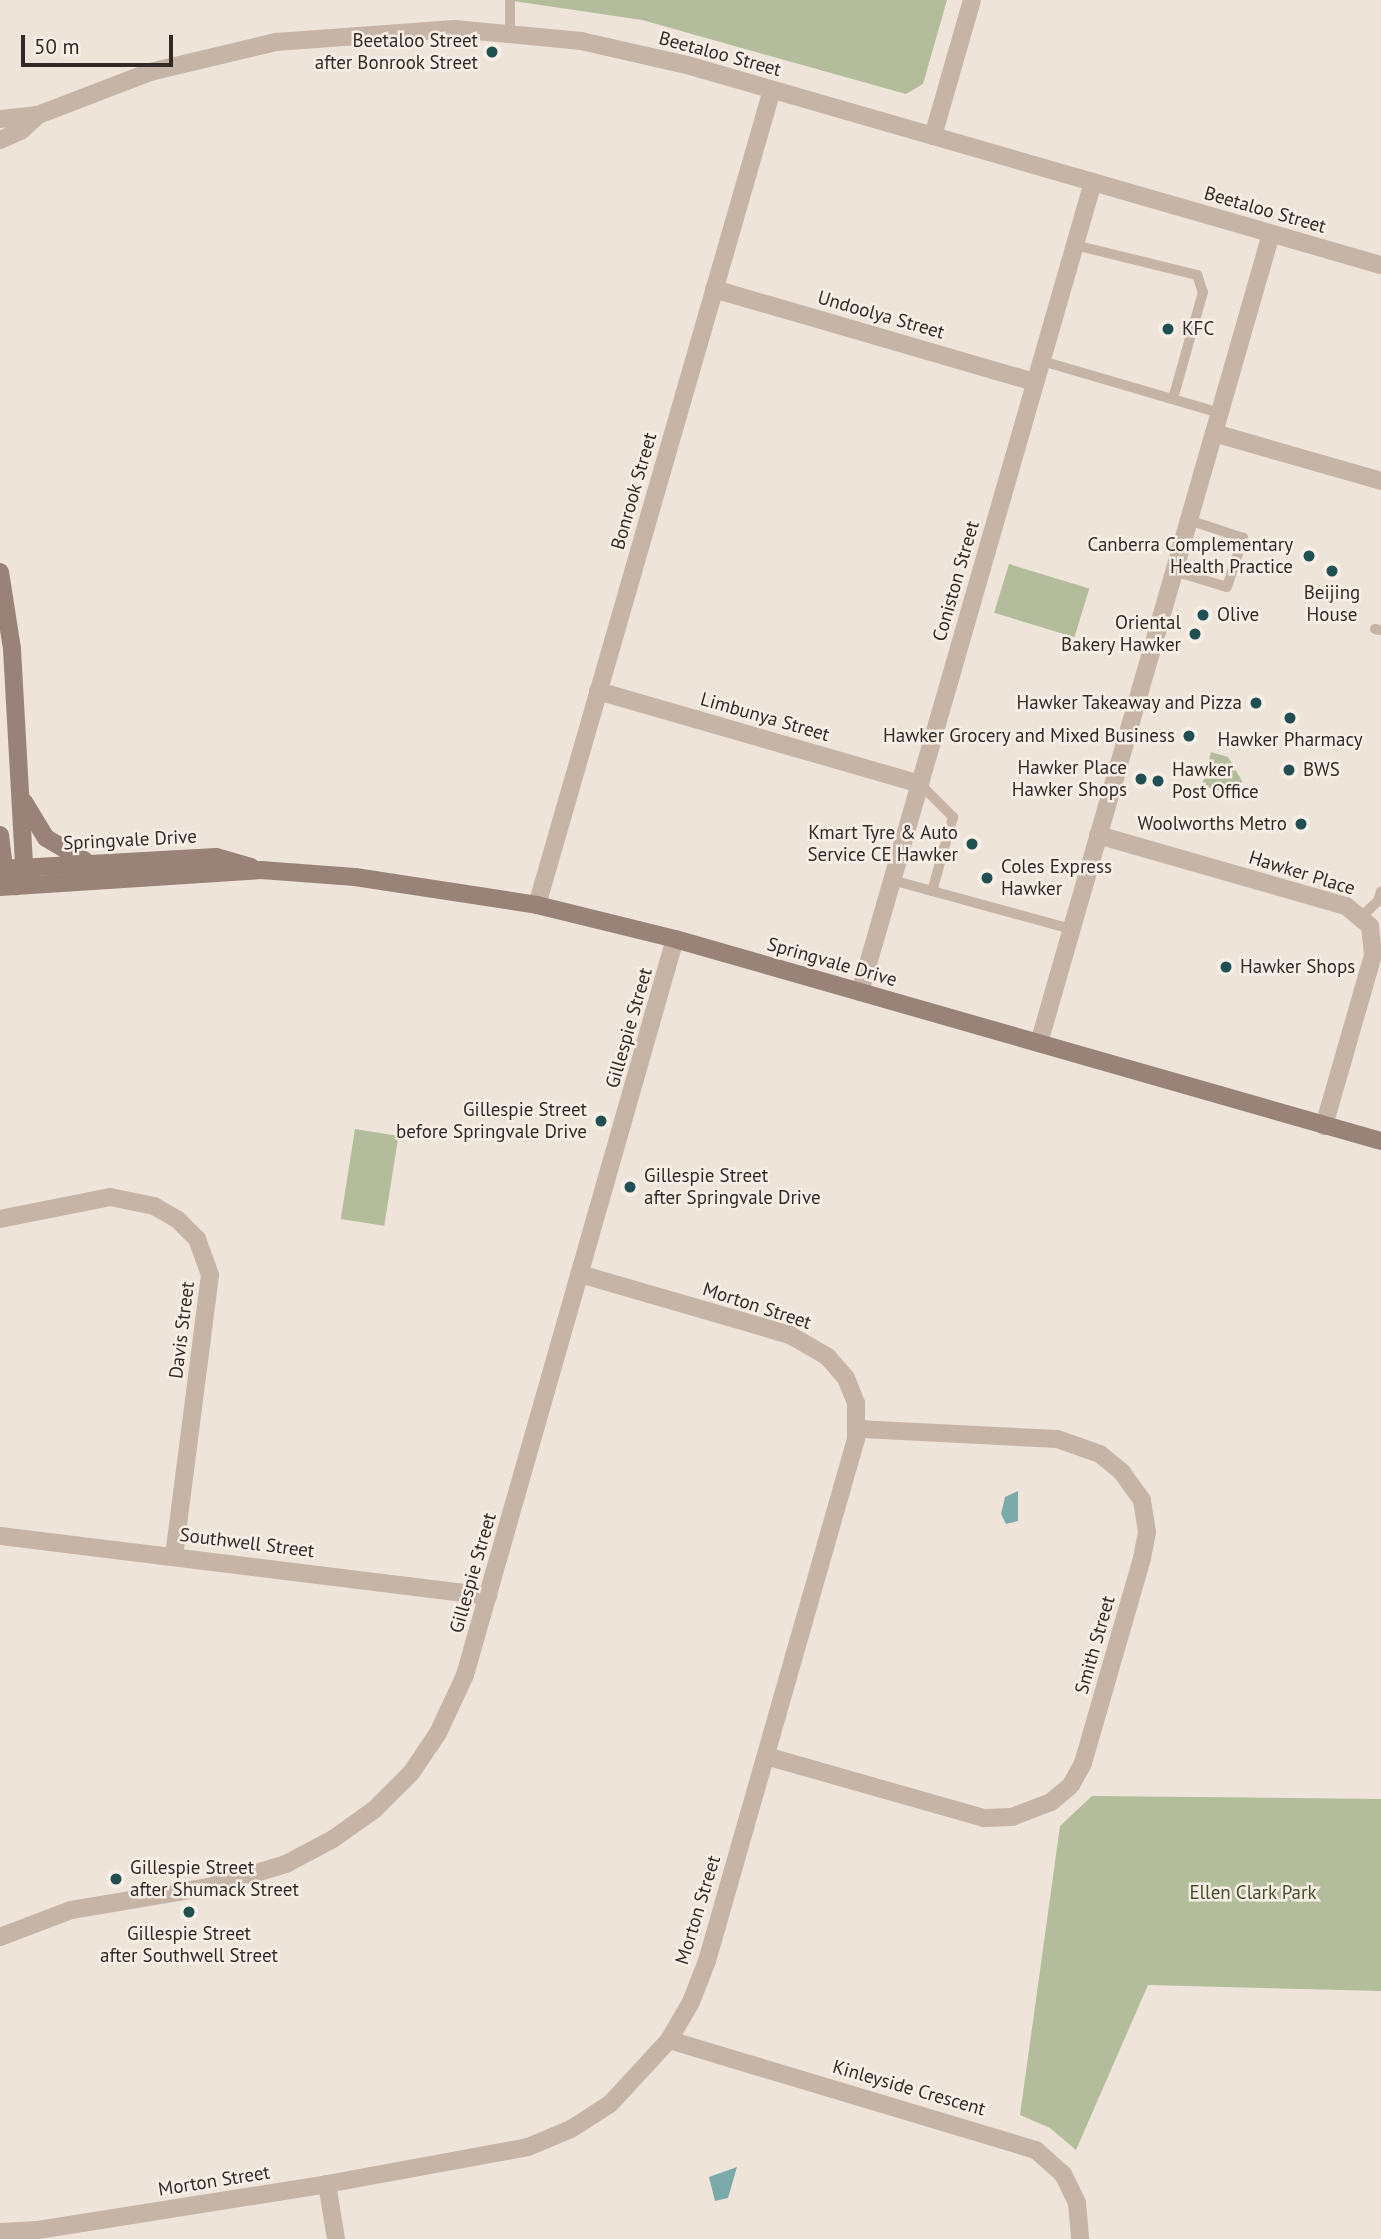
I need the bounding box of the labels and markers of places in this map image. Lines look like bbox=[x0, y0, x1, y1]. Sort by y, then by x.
place label: Beetaloo Street after Bonrook Street bbox=[314, 30, 478, 74]
marker: Beetaloo Street after Bonrook Street bbox=[484, 44, 500, 60]
place label: KFC bbox=[1182, 318, 1214, 340]
marker: KFC bbox=[1160, 321, 1176, 337]
place label: Canberra Complementary Health Practice bbox=[1087, 534, 1293, 578]
marker: Canberra Complementary Health Practice bbox=[1299, 546, 1319, 566]
marker: Beijing House bbox=[1324, 563, 1340, 579]
place label: Beijing House bbox=[1304, 582, 1360, 626]
place label: Olive bbox=[1217, 604, 1259, 626]
marker: Olive bbox=[1195, 607, 1211, 623]
place label: Oriental Bakery Hawker bbox=[1060, 612, 1181, 656]
marker: Oriental Bakery Hawker bbox=[1187, 626, 1203, 642]
place label: Hawker Takeaway and Pizza bbox=[1015, 692, 1242, 714]
marker: Hawker Takeaway and Pizza bbox=[1248, 695, 1264, 711]
marker: Hawker Pharmacy bbox=[1282, 710, 1298, 726]
place label: Hawker Grocery and Mixed Business bbox=[882, 725, 1175, 747]
marker: Hawker Grocery and Mixed Business bbox=[1181, 728, 1197, 744]
place label: Hawker Pharmacy bbox=[1217, 729, 1363, 751]
place label: Hawker Place Hawker Shops bbox=[1012, 757, 1127, 801]
place label: Hawker Post Office bbox=[1172, 759, 1259, 803]
place label: BWS bbox=[1303, 759, 1340, 781]
marker: BWS bbox=[1281, 762, 1297, 778]
marker: Hawker Place Hawker Shops bbox=[1133, 771, 1149, 787]
marker: Hawker Post Office bbox=[1150, 773, 1166, 789]
place label: Woolworths Metro bbox=[1138, 813, 1287, 835]
marker: Woolworths Metro bbox=[1293, 816, 1309, 832]
place label: Kmart Tyre & Auto Service CE Hawker bbox=[807, 822, 958, 866]
marker: Kmart Tyre & Auto Service CE Hawker bbox=[964, 836, 980, 852]
place label: Coles Express Hawker bbox=[1001, 856, 1112, 900]
marker: Coles Express Hawker bbox=[979, 870, 995, 886]
place label: Hawker Shops bbox=[1240, 956, 1355, 978]
marker: Hawker Shops bbox=[1218, 959, 1234, 975]
place label: Gillespie Street before Springvale Drive bbox=[396, 1099, 587, 1143]
marker: Gillespie Street before Springvale Drive bbox=[593, 1113, 609, 1129]
place label: Gillespie Street after Springvale Drive bbox=[644, 1165, 821, 1209]
marker: Gillespie Street after Springvale Drive bbox=[622, 1179, 638, 1195]
place label: Gillespie Street after Shumack Street bbox=[130, 1857, 299, 1901]
marker: Gillespie Street after Shumack Street bbox=[108, 1871, 124, 1887]
marker: Gillespie Street after Southwell Street bbox=[181, 1904, 197, 1920]
place label: Gillespie Street after Southwell Street bbox=[100, 1923, 278, 1967]

